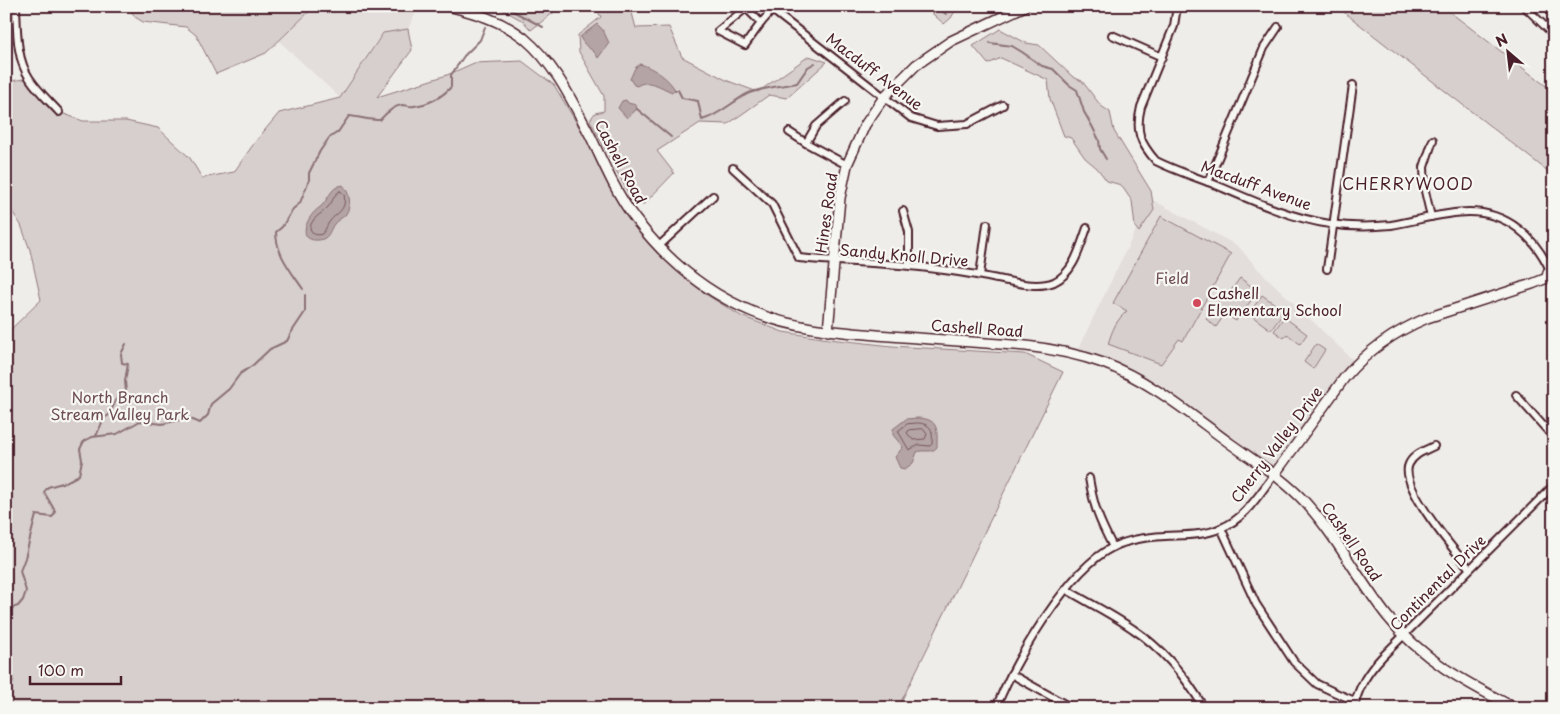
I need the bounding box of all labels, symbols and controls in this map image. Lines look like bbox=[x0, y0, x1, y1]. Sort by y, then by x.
street label: Macduff Avenue bbox=[822, 27, 928, 115]
north arrow bbox=[1482, 28, 1532, 78]
text: N bbox=[1492, 28, 1511, 52]
street label: Cashell Road bbox=[589, 115, 653, 207]
street label: Macduff Avenue bbox=[1198, 154, 1315, 215]
street label: Hines Road bbox=[808, 171, 843, 255]
district label: CHERRYWOOD bbox=[1342, 171, 1474, 195]
street label: Sandy Knoll Drive bbox=[839, 237, 969, 272]
park label: Field bbox=[1155, 266, 1189, 289]
place label: Cashell Elementary School bbox=[1207, 281, 1342, 321]
marker: Cashell Elementary School bbox=[1191, 297, 1203, 309]
street label: Cashell Road bbox=[930, 313, 1024, 342]
street label: Cherry Valley Drive bbox=[1224, 381, 1327, 507]
park label: North Branch Stream Valley Park bbox=[51, 385, 189, 425]
street label: Cashell Road bbox=[1316, 497, 1388, 586]
street label: Continental Drive bbox=[1384, 529, 1490, 635]
scale bar bbox=[30, 654, 121, 686]
text: 100 m bbox=[38, 658, 84, 681]

